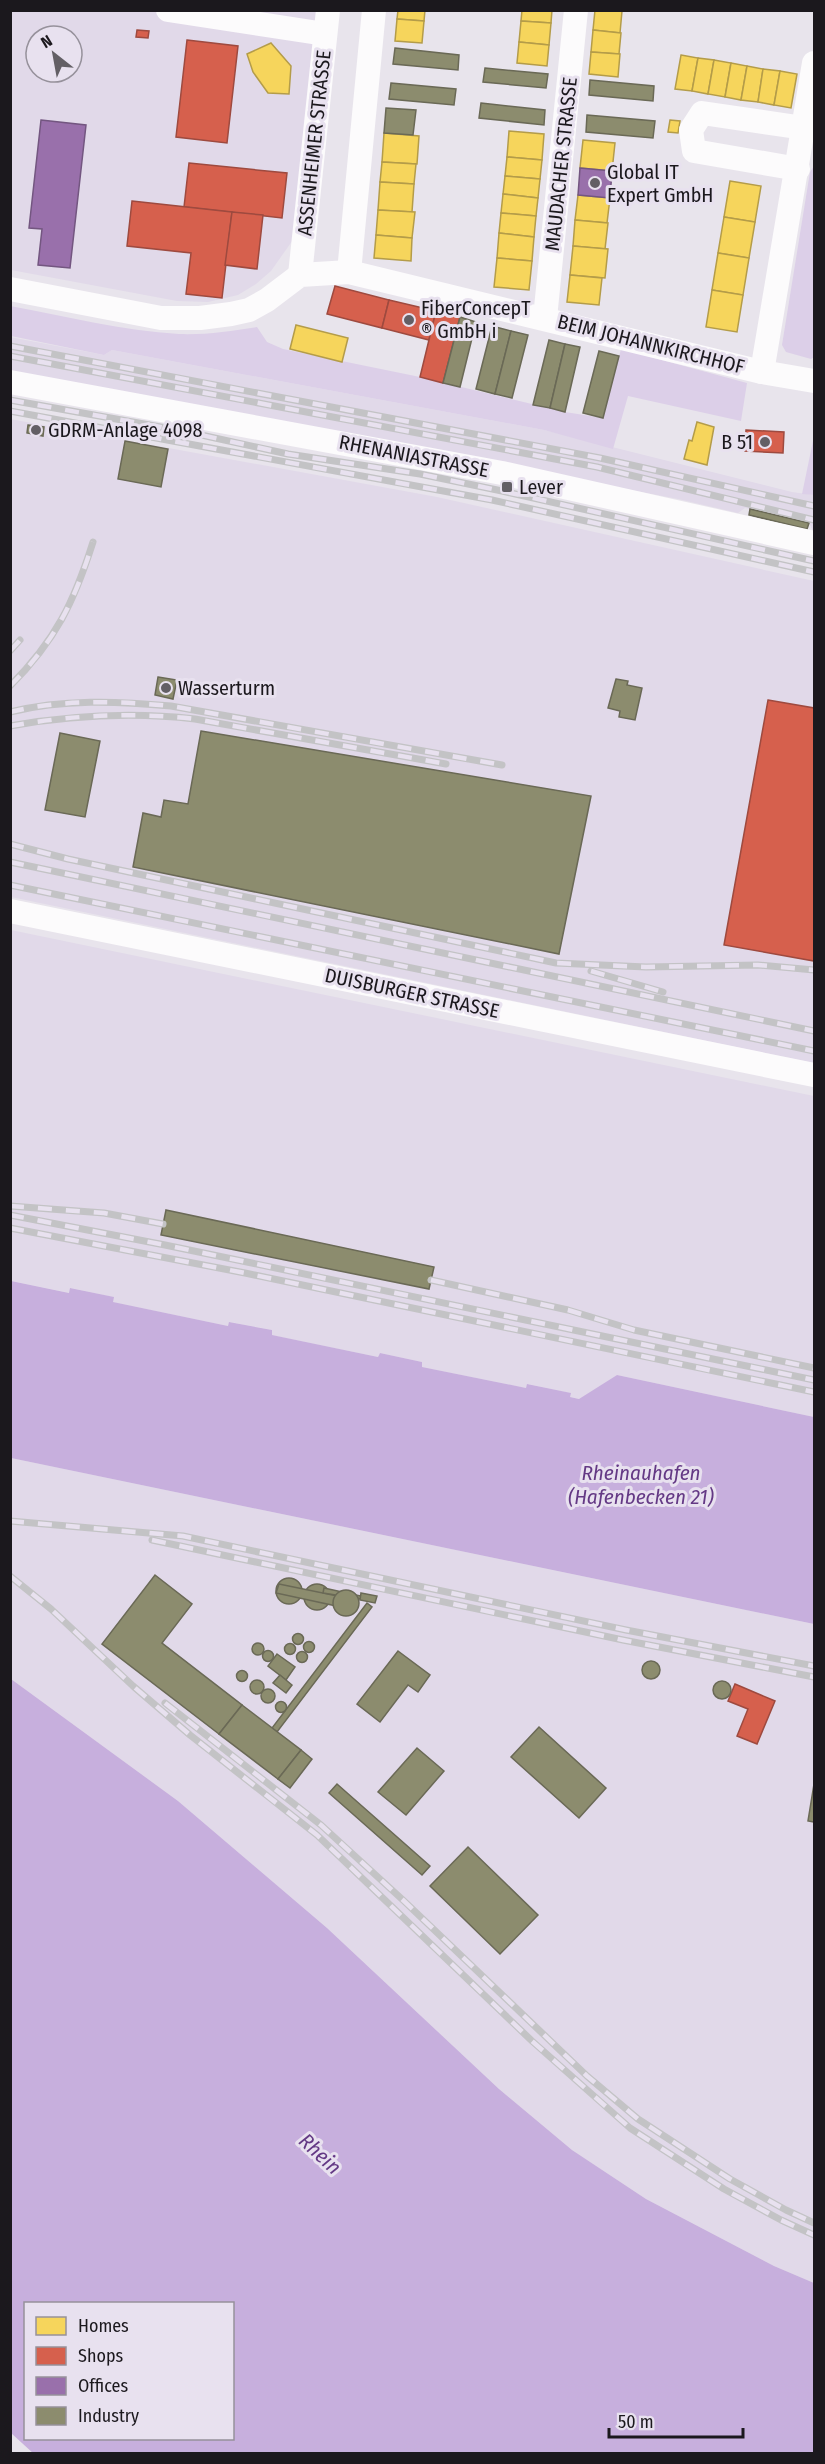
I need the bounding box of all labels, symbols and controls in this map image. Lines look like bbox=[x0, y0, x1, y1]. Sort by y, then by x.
north arrow bbox=[24, 24, 84, 84]
text: N bbox=[38, 31, 56, 52]
street label: ASSENHEIMER STRASSE bbox=[292, 49, 336, 237]
street label: MAUDACHER STRASSE bbox=[540, 76, 582, 252]
place label: Global IT Expert GmbH bbox=[607, 160, 713, 207]
marker: Global IT Expert GmbH bbox=[588, 176, 602, 190]
place label: FiberConcepT ® GmbH i bbox=[421, 296, 531, 343]
street label: BEIM JOHANNKIRCHHOF bbox=[555, 309, 747, 379]
marker: FiberConcepT ® GmbH i bbox=[402, 313, 416, 327]
place label: GDRM-Anlage 4098 bbox=[48, 418, 203, 442]
marker: GDRM-Anlage 4098 bbox=[29, 423, 43, 437]
street label: RHENANIASTRASSE bbox=[337, 430, 491, 482]
place label: B 51 bbox=[721, 430, 753, 454]
marker: B 51 bbox=[758, 435, 772, 449]
place label: Lever bbox=[519, 475, 563, 499]
marker: Lever bbox=[500, 480, 514, 494]
place label: Wasserturm bbox=[178, 676, 275, 700]
marker: Wasserturm bbox=[159, 681, 173, 695]
street label: DUISBURGER STRASSE bbox=[323, 963, 501, 1023]
water label: Rheinauhafen (Hafenbecken 21) bbox=[568, 1460, 714, 1510]
water label: Rhein bbox=[293, 2128, 347, 2180]
legend bbox=[24, 2302, 234, 2440]
text: Homes bbox=[78, 2315, 129, 2337]
text: Shops bbox=[78, 2345, 123, 2367]
text: Offices bbox=[78, 2375, 128, 2397]
scale bar bbox=[609, 2401, 742, 2439]
text: Industry bbox=[78, 2405, 139, 2427]
text: 50 m bbox=[618, 2411, 654, 2433]

